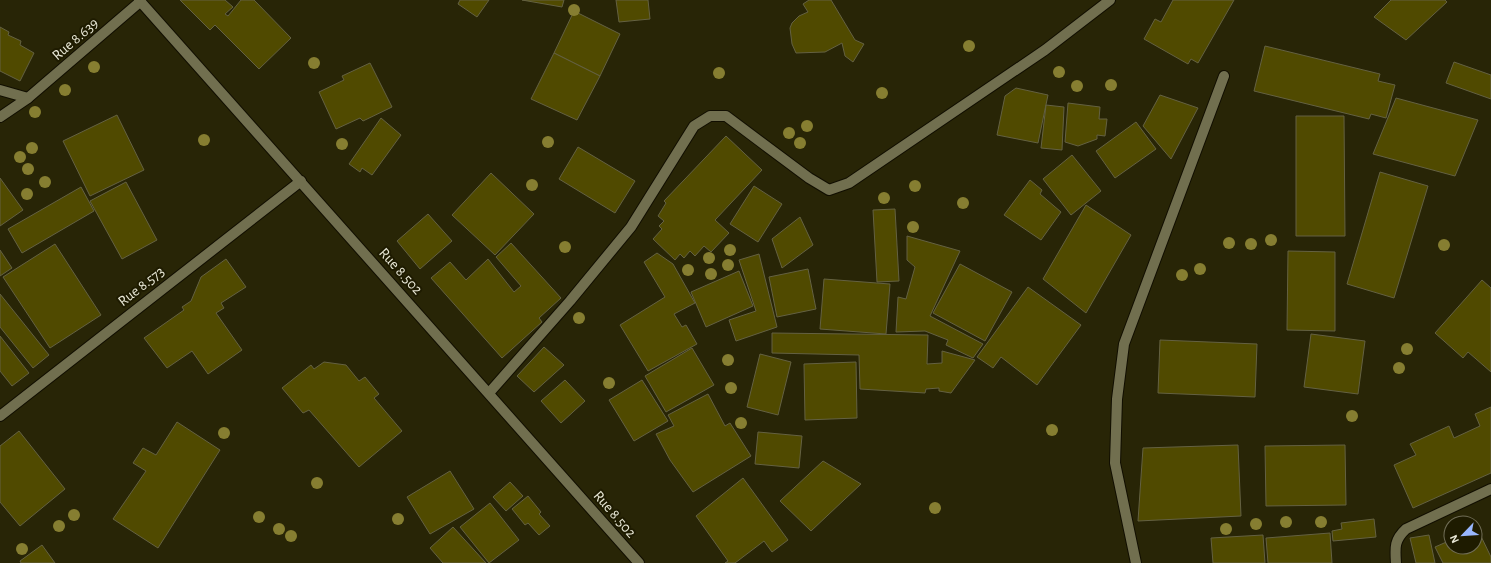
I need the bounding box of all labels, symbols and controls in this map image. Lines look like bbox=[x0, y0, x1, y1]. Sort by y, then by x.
street label: Rue 8.639 bbox=[49, 15, 101, 63]
street label: Rue 8.502 bbox=[376, 245, 425, 298]
street label: Rue 8.573 bbox=[115, 264, 167, 309]
street label: Rue 8.502 bbox=[590, 488, 639, 541]
north arrow bbox=[1443, 515, 1483, 555]
text: N bbox=[1448, 533, 1461, 545]

